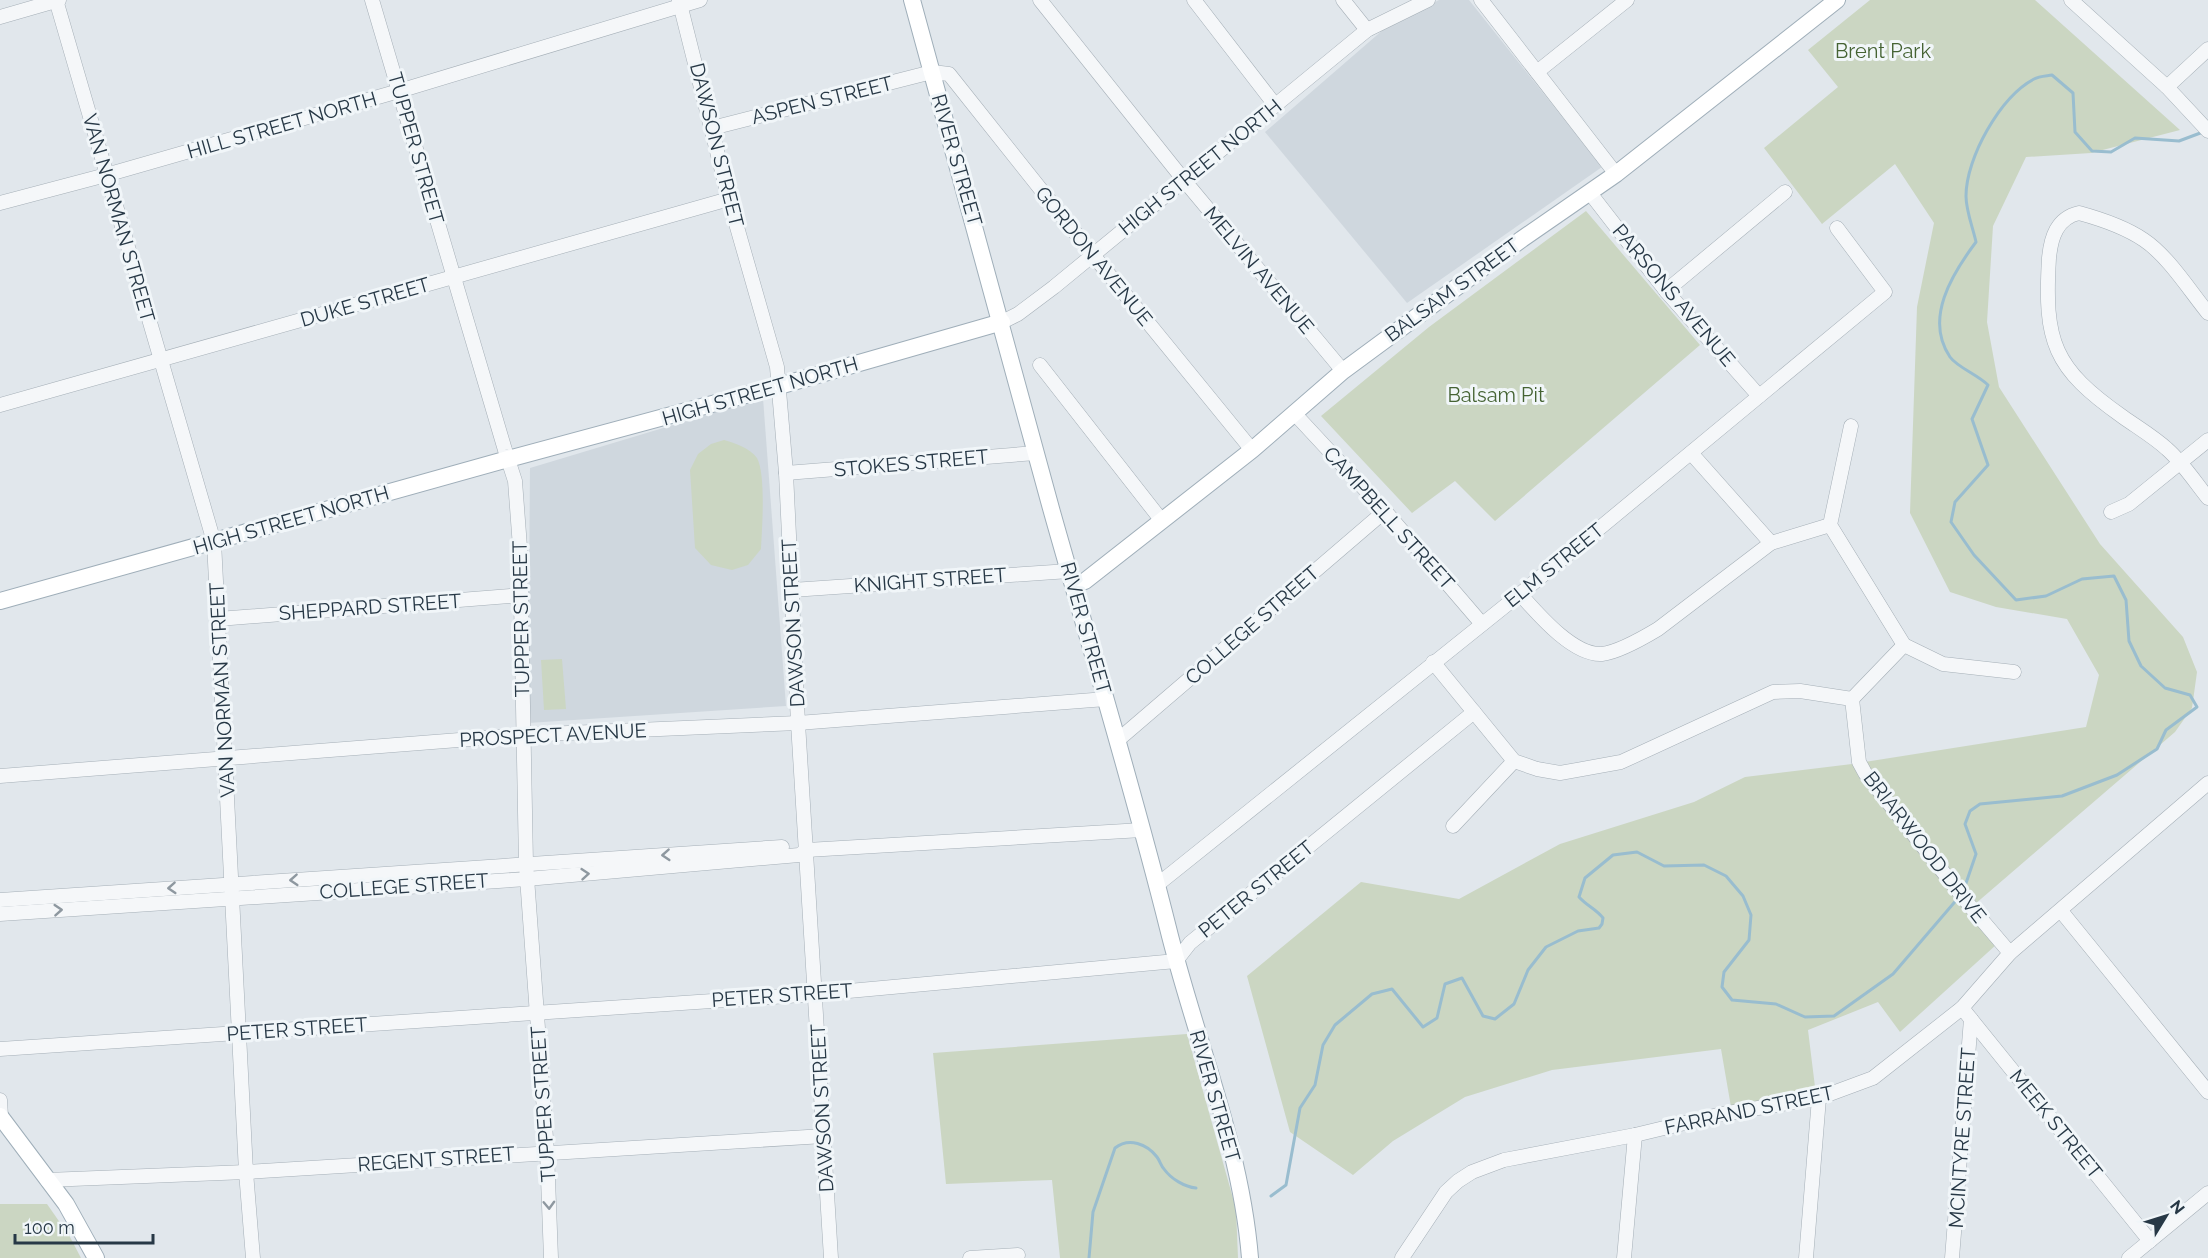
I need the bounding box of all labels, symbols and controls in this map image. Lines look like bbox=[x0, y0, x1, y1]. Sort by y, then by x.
park label: Brent Park bbox=[1835, 39, 1931, 63]
street label: DAWSON STREET bbox=[685, 60, 749, 230]
street label: TUPPER STREET bbox=[383, 69, 449, 227]
street label: ASPEN STREET bbox=[749, 71, 895, 129]
street label: HILL STREET NORTH bbox=[184, 86, 380, 164]
street label: RIVER STREET bbox=[927, 91, 987, 229]
street label: HIGH STREET NORTH bbox=[1114, 94, 1286, 240]
street label: VAN NORMAN STREET bbox=[78, 111, 160, 325]
street label: GORDON AVENUE bbox=[1030, 181, 1158, 331]
street label: MELVIN AVENUE bbox=[1199, 202, 1319, 338]
street label: PARSONS AVENUE bbox=[1608, 219, 1740, 371]
street label: BALSAM STREET bbox=[1380, 233, 1524, 347]
street label: DUKE STREET bbox=[298, 272, 432, 332]
street label: HIGH STREET NORTH bbox=[659, 352, 861, 430]
park label: Balsam Pit bbox=[1447, 383, 1545, 407]
street label: CAMPBELL STREET bbox=[1318, 441, 1460, 595]
street label: STOKES STREET bbox=[833, 444, 989, 482]
street label: HIGH STREET NORTH bbox=[190, 481, 392, 559]
street label: ELM STREET bbox=[1500, 518, 1608, 612]
street label: DAWSON STREET bbox=[777, 538, 809, 708]
street label: TUPPER STREET bbox=[508, 541, 534, 697]
street label: RIVER STREET bbox=[1056, 559, 1116, 697]
street label: COLLEGE STREET bbox=[1180, 560, 1324, 690]
street label: KNIGHT STREET bbox=[853, 563, 1007, 597]
street label: VAN NORMAN STREET bbox=[204, 582, 240, 798]
street label: SHEPPARD STREET bbox=[278, 589, 462, 625]
street label: PROSPECT AVENUE bbox=[459, 718, 647, 752]
street label: BRIARWOOD DRIVE bbox=[1858, 767, 1992, 927]
street label: PETER STREET bbox=[1194, 835, 1318, 943]
one-way arrow bbox=[661, 848, 670, 861]
one-way arrow bbox=[581, 867, 590, 880]
street label: COLLEGE STREET bbox=[319, 868, 489, 904]
one-way arrow bbox=[290, 873, 299, 886]
one-way arrow bbox=[167, 881, 176, 894]
one-way arrow bbox=[54, 904, 63, 917]
street label: PETER STREET bbox=[711, 978, 853, 1012]
street label: PETER STREET bbox=[226, 1012, 368, 1046]
street label: DAWSON STREET bbox=[806, 1023, 838, 1193]
street label: TUPPER STREET bbox=[526, 1025, 560, 1183]
street label: RIVER STREET bbox=[1185, 1027, 1245, 1165]
street label: MCINTYRE STREET bbox=[1944, 1047, 1980, 1229]
street label: MEEK STREET bbox=[2005, 1065, 2107, 1183]
street label: FARRAND STREET bbox=[1662, 1080, 1836, 1140]
street label: REGENT STREET bbox=[357, 1142, 515, 1176]
north arrow bbox=[2136, 1186, 2196, 1246]
text: N bbox=[2166, 1196, 2189, 1218]
one-way arrow bbox=[542, 1201, 555, 1210]
scale bar bbox=[15, 1207, 153, 1245]
text: 100 m bbox=[24, 1217, 75, 1238]

